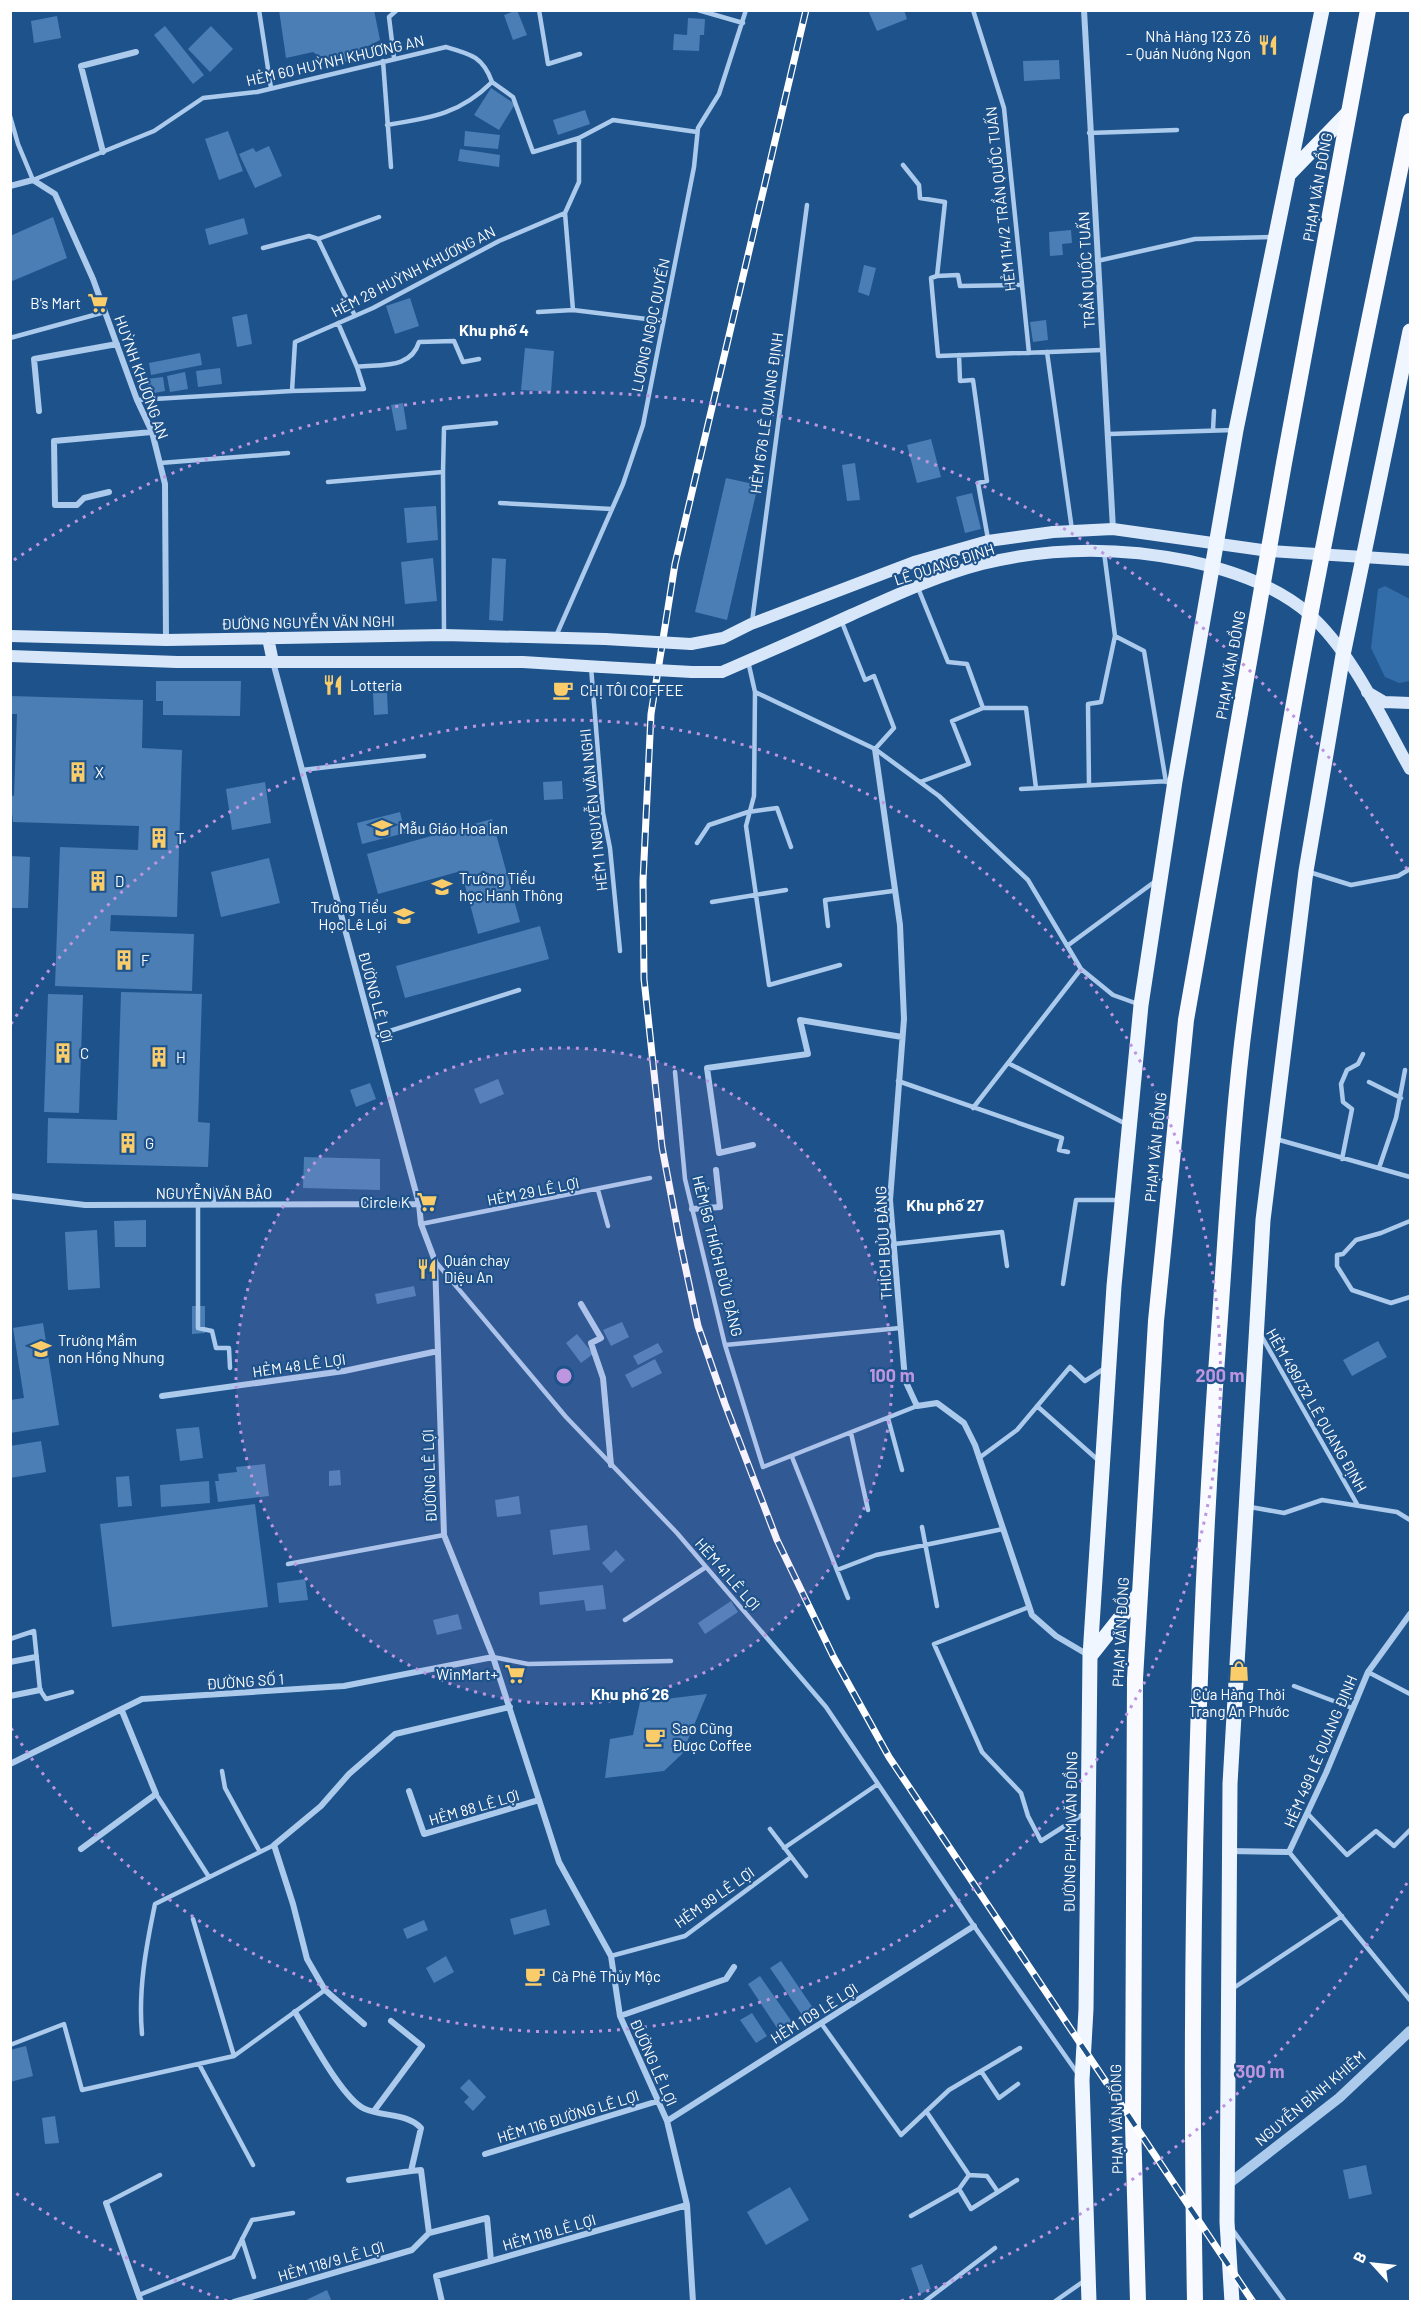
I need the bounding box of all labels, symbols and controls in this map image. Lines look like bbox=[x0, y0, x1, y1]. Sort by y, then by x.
place label: Nhà Hàng 123 Zô – Quán Nướng Ngon bbox=[1126, 27, 1251, 62]
street label: HẺM 60 HUỲNH KHƯƠNG AN bbox=[244, 31, 426, 89]
restaurant icon: Nhà Hàng 123 Zô – Quán Nướng Ngon bbox=[1256, 33, 1280, 57]
street label: HẺM 114/2 TRẦN QUỐC TUẤN bbox=[980, 106, 1019, 293]
street label: PHẠM VĂN ĐỒNG bbox=[1298, 131, 1335, 243]
street label: TRẦN QUỐC TUẤN bbox=[1073, 211, 1098, 329]
street label: HẺM 28 HUỲNH KHƯƠNG AN bbox=[328, 222, 498, 320]
street label: LƯƠNG NGỌC QUYẾN bbox=[627, 256, 673, 394]
supermarket icon: B's Mart bbox=[86, 291, 110, 315]
place label: B's Mart bbox=[30, 294, 81, 312]
street label: HUỲNH KHƯƠNG AN bbox=[111, 313, 173, 441]
district label: Khu phố 4 bbox=[459, 320, 529, 339]
street label: HẺM 676 LÊ QUANG ĐỊNH bbox=[746, 331, 786, 495]
street label: LÊ QUANG ĐỊNH bbox=[892, 539, 996, 589]
street label: PHẠM VĂN ĐỒNG bbox=[1211, 609, 1248, 721]
street label: ĐƯỜNG NGUYỄN VĂN NGHI bbox=[221, 610, 395, 633]
restaurant icon: Lotteria bbox=[321, 673, 345, 697]
place label: Lotteria bbox=[350, 676, 402, 694]
cafe icon: CHỊ TÔI COFFEE bbox=[551, 678, 575, 702]
place label: CHỊ TÔI COFFEE bbox=[580, 681, 683, 699]
street label: HẺM 1 NGUYỄN VĂN NGHI bbox=[575, 728, 610, 892]
building icon: X bbox=[66, 760, 90, 784]
place label: X bbox=[95, 763, 104, 781]
school or university icon: Mẫu Giáo Hoa lan bbox=[370, 816, 394, 840]
place label: Mẫu Giáo Hoa lan bbox=[399, 819, 508, 837]
building icon: T bbox=[147, 826, 171, 850]
place label: T bbox=[176, 829, 185, 847]
building icon: D bbox=[86, 869, 110, 893]
place label: Trường Tiểu học Hanh Thông bbox=[459, 869, 563, 904]
place label: D bbox=[115, 872, 124, 890]
school or university icon: Trường Tiểu học Hanh Thông bbox=[430, 875, 454, 899]
place label: Trường Tiểu Học Lê Lợi bbox=[310, 898, 387, 933]
school or university icon: Trường Tiểu Học Lê Lợi bbox=[392, 904, 416, 928]
building icon: F bbox=[112, 948, 136, 972]
street label: ĐƯỜNG LÊ LỢI bbox=[355, 949, 397, 1045]
place label: F bbox=[141, 951, 150, 969]
building icon: C bbox=[51, 1041, 75, 1065]
place label: C bbox=[80, 1044, 89, 1062]
building icon: H bbox=[147, 1045, 171, 1069]
place label: H bbox=[176, 1048, 186, 1066]
street label: PHẠM VĂN ĐỒNG bbox=[1139, 1091, 1170, 1203]
building icon: G bbox=[116, 1131, 140, 1155]
place label: G bbox=[145, 1134, 154, 1152]
street label: HẺM 29 LÊ LỢI bbox=[485, 1173, 581, 1209]
street label: HẺM 56 THÍCH BỬU ĐĂNG bbox=[689, 1174, 747, 1338]
street label: NGUYỄN VĂN BẢO bbox=[156, 1183, 272, 1202]
street label: THÍCH BỬU ĐĂNG bbox=[871, 1185, 895, 1301]
supermarket icon: Circle K bbox=[415, 1190, 439, 1214]
place label: Circle K bbox=[360, 1193, 410, 1211]
district label: Khu phố 27 bbox=[906, 1195, 984, 1214]
place label: Quán chay Diệu An bbox=[444, 1251, 510, 1286]
restaurant icon: Quán chay Diệu An bbox=[415, 1257, 439, 1281]
street label: HẺM 499/32 LÊ QUANG ĐỊNH bbox=[1263, 1325, 1371, 1495]
place label: Trường Mầm non Hồng Nhung bbox=[58, 1331, 165, 1366]
school or university icon: Trường Mầm non Hồng Nhung bbox=[29, 1337, 53, 1361]
street label: HẺM 48 LÊ LỢI bbox=[251, 1350, 347, 1380]
text: 100 m bbox=[869, 1364, 915, 1386]
text: 200 m bbox=[1195, 1364, 1245, 1386]
centre of rings bbox=[554, 1366, 574, 1386]
street label: ĐƯỜNG LÊ LỢI bbox=[418, 1429, 440, 1523]
street label: HẺM 41 LÊ LỢI bbox=[692, 1534, 764, 1614]
street label: PHẠM VĂN ĐỒNG bbox=[1107, 1576, 1132, 1687]
shop icon: Cửa Hàng Thời Trang An Phước bbox=[1227, 1659, 1251, 1683]
supermarket icon: WinMart+ bbox=[503, 1662, 527, 1686]
place label: WinMart+ bbox=[436, 1665, 498, 1683]
street label: ĐƯỜNG SỐ 1 bbox=[206, 1668, 284, 1693]
street label: HẺM 499 LÊ QUANG ĐỊNH bbox=[1280, 1672, 1360, 1830]
district label: Khu phố 26 bbox=[591, 1684, 669, 1703]
place label: Cửa Hàng Thời Trang An Phước bbox=[1188, 1685, 1290, 1720]
place label: Sao Cũng Được Coffee bbox=[672, 1719, 752, 1754]
cafe icon: Sao Cũng Được Coffee bbox=[643, 1725, 667, 1749]
street label: ĐƯỜNG PHẠM VĂN ĐỒNG bbox=[1059, 1751, 1080, 1913]
street label: HẺM 88 LÊ LỢI bbox=[427, 1785, 521, 1829]
street label: HẺM 99 LÊ LỢI bbox=[671, 1863, 757, 1931]
cafe icon: Cà Phê Thủy Mộc bbox=[523, 1964, 547, 1988]
place label: Cà Phê Thủy Mộc bbox=[552, 1967, 661, 1985]
street label: HẺM 109 LÊ LỢI bbox=[767, 1979, 861, 2047]
street label: ĐƯỜNG LÊ LỢI bbox=[627, 2016, 681, 2108]
street label: NGUYỄN BỈNH KHIÊM bbox=[1251, 2046, 1369, 2149]
text: 300 m bbox=[1236, 2060, 1284, 2082]
street label: PHẠM VĂN ĐỒNG bbox=[1105, 2064, 1126, 2174]
street label: HẺM 116 ĐƯỜNG LÊ LỢI bbox=[495, 2086, 641, 2146]
street label: HẺM 118 LÊ LỢI bbox=[500, 2210, 598, 2254]
north arrow bbox=[1343, 2234, 1403, 2294]
street label: HẺM 118/9 LÊ LỢI bbox=[276, 2237, 386, 2285]
text: B bbox=[1348, 2248, 1370, 2266]

